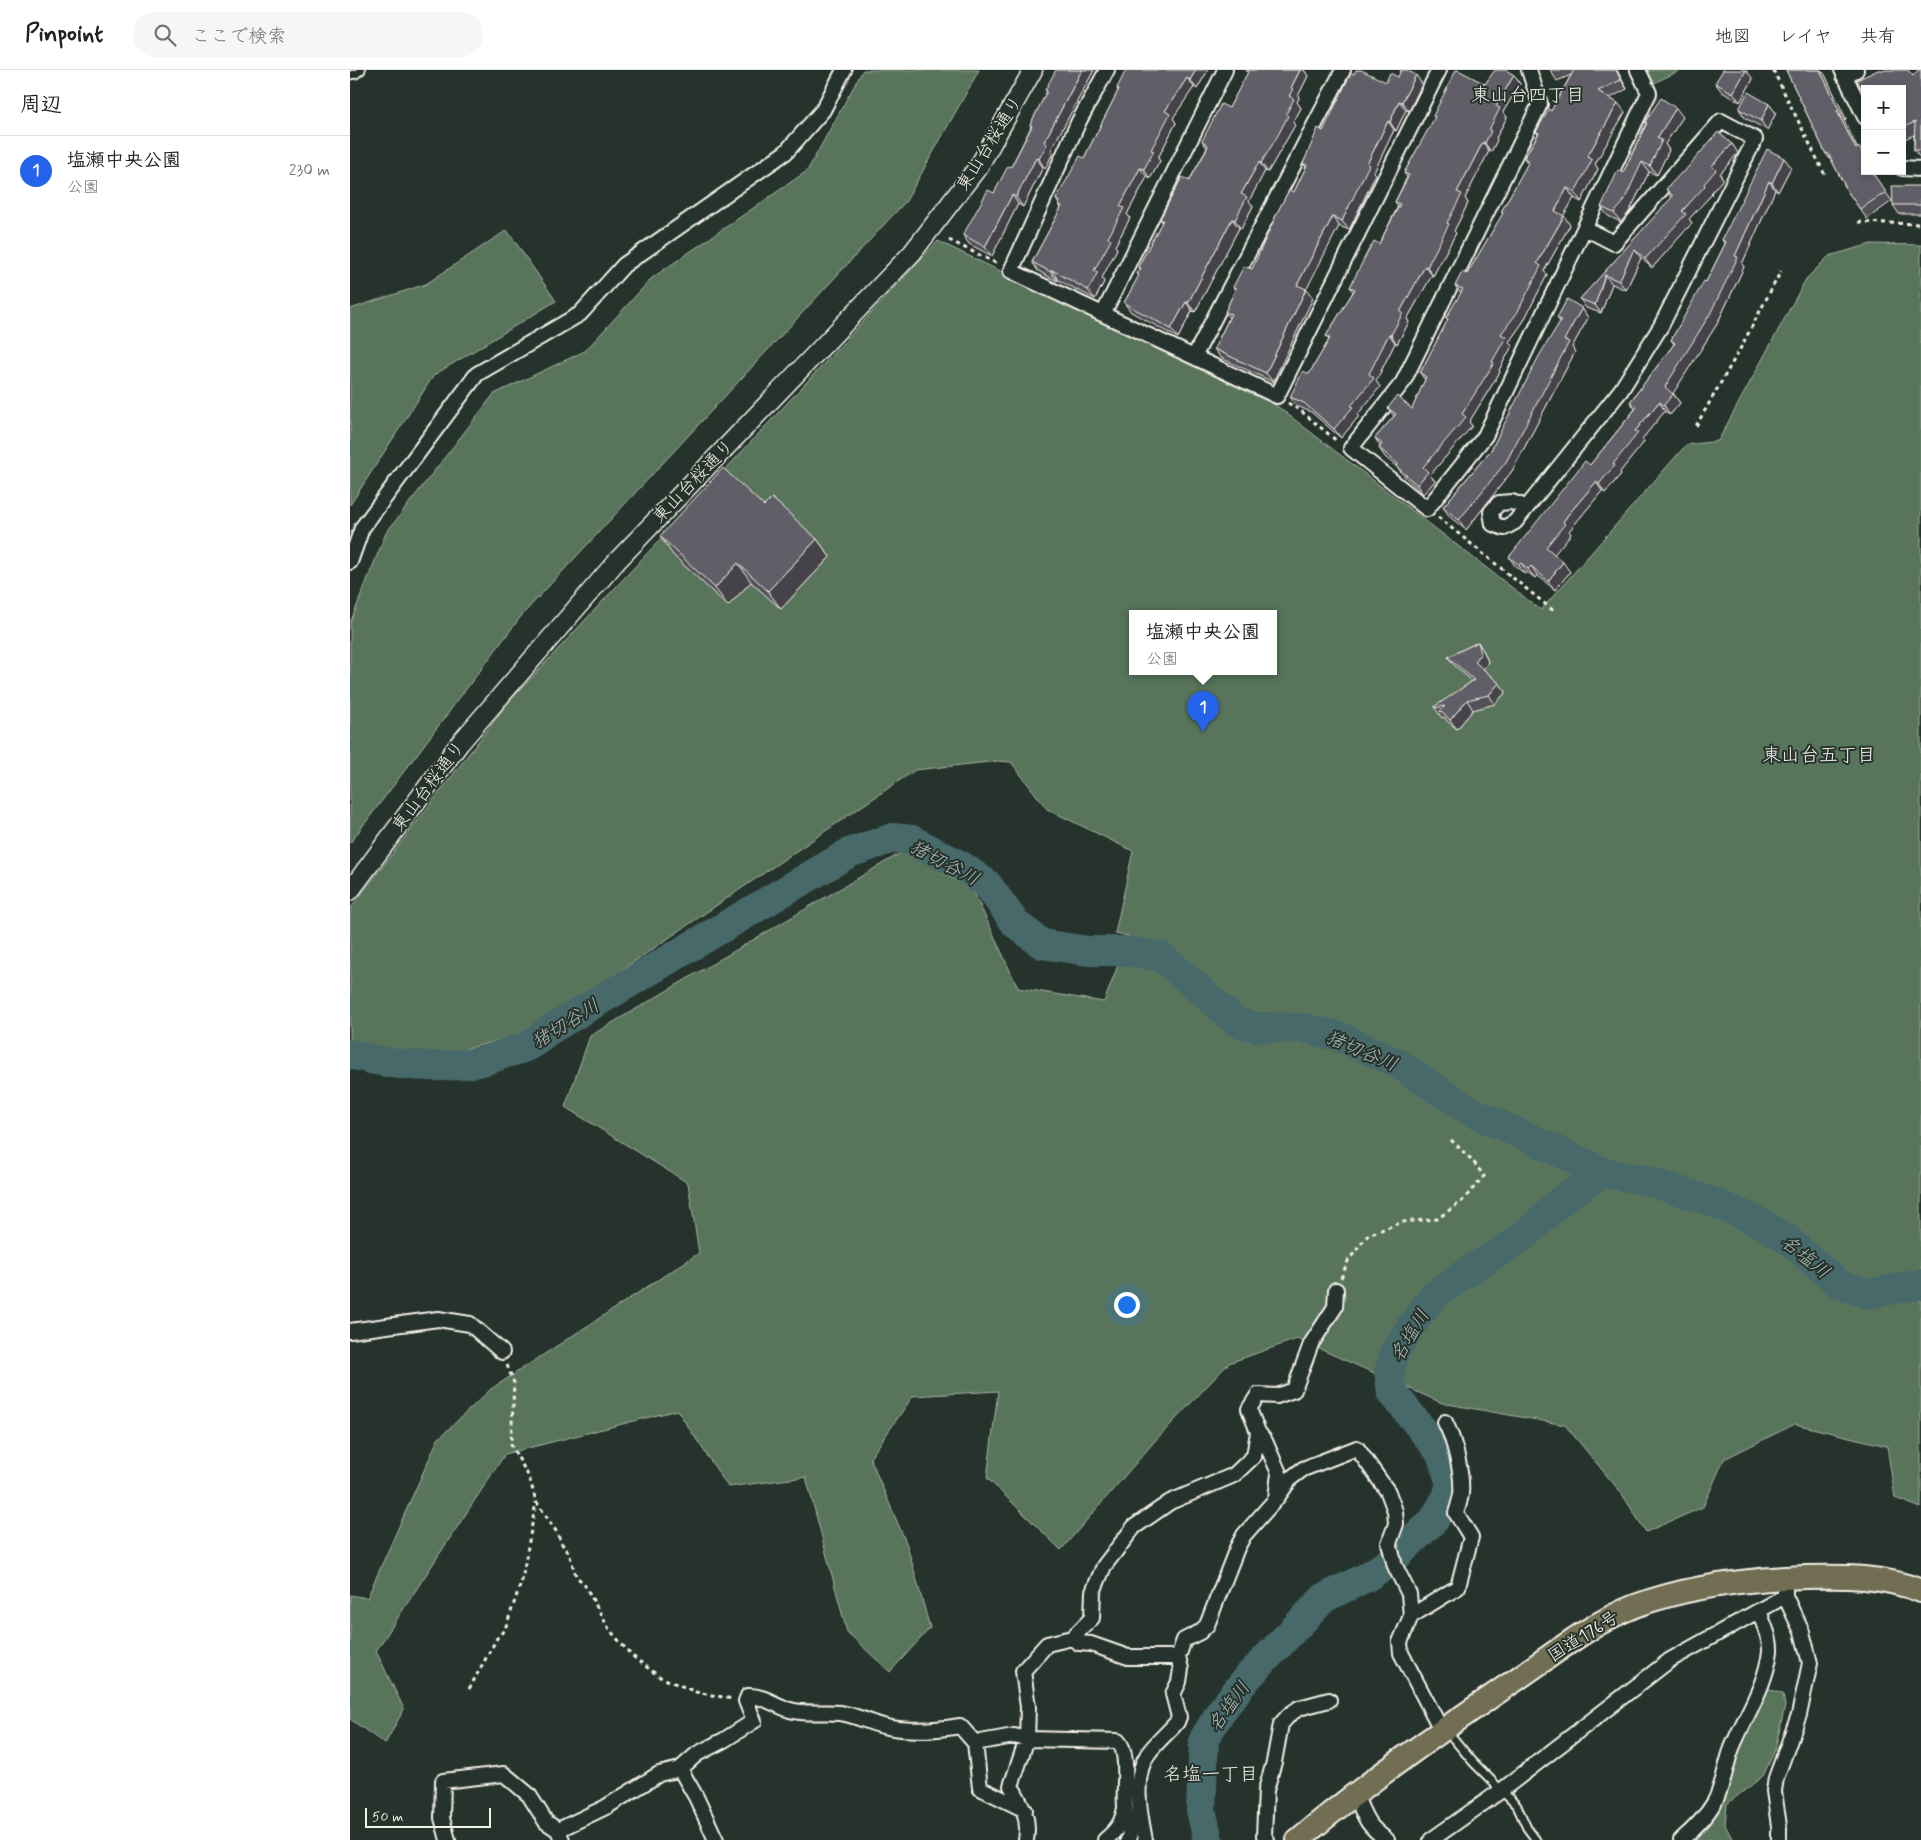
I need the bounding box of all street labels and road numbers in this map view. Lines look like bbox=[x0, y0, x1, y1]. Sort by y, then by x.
street label: 東山台桜通り bbox=[951, 91, 1029, 196]
street label: 東山台桜通り bbox=[648, 435, 740, 529]
street label: 東山台桜通り bbox=[387, 736, 471, 837]
street label: 国道176号 bbox=[1543, 1606, 1624, 1668]

